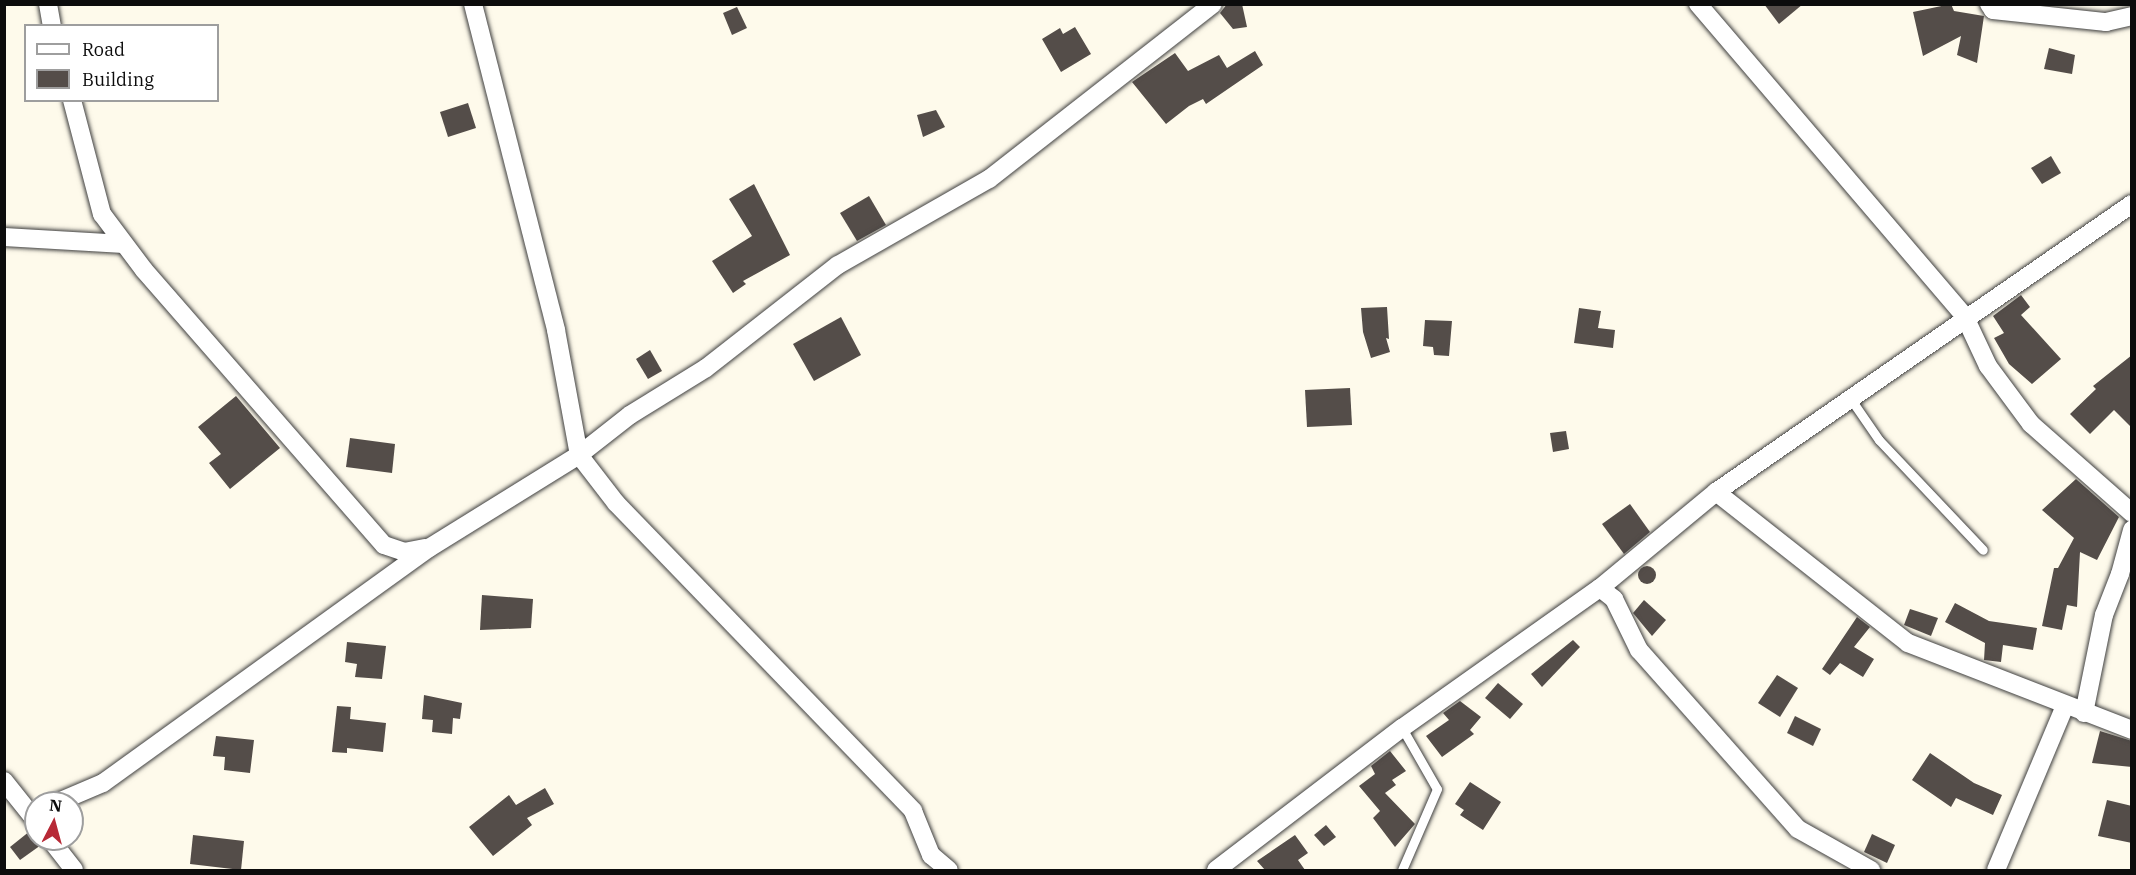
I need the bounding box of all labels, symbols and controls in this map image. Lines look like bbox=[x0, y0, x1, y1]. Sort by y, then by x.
legend bbox=[24, 24, 219, 102]
text: Road bbox=[82, 38, 125, 61]
text: Building bbox=[82, 68, 154, 91]
north arrow bbox=[24, 791, 84, 851]
text: N bbox=[48, 794, 63, 816]

